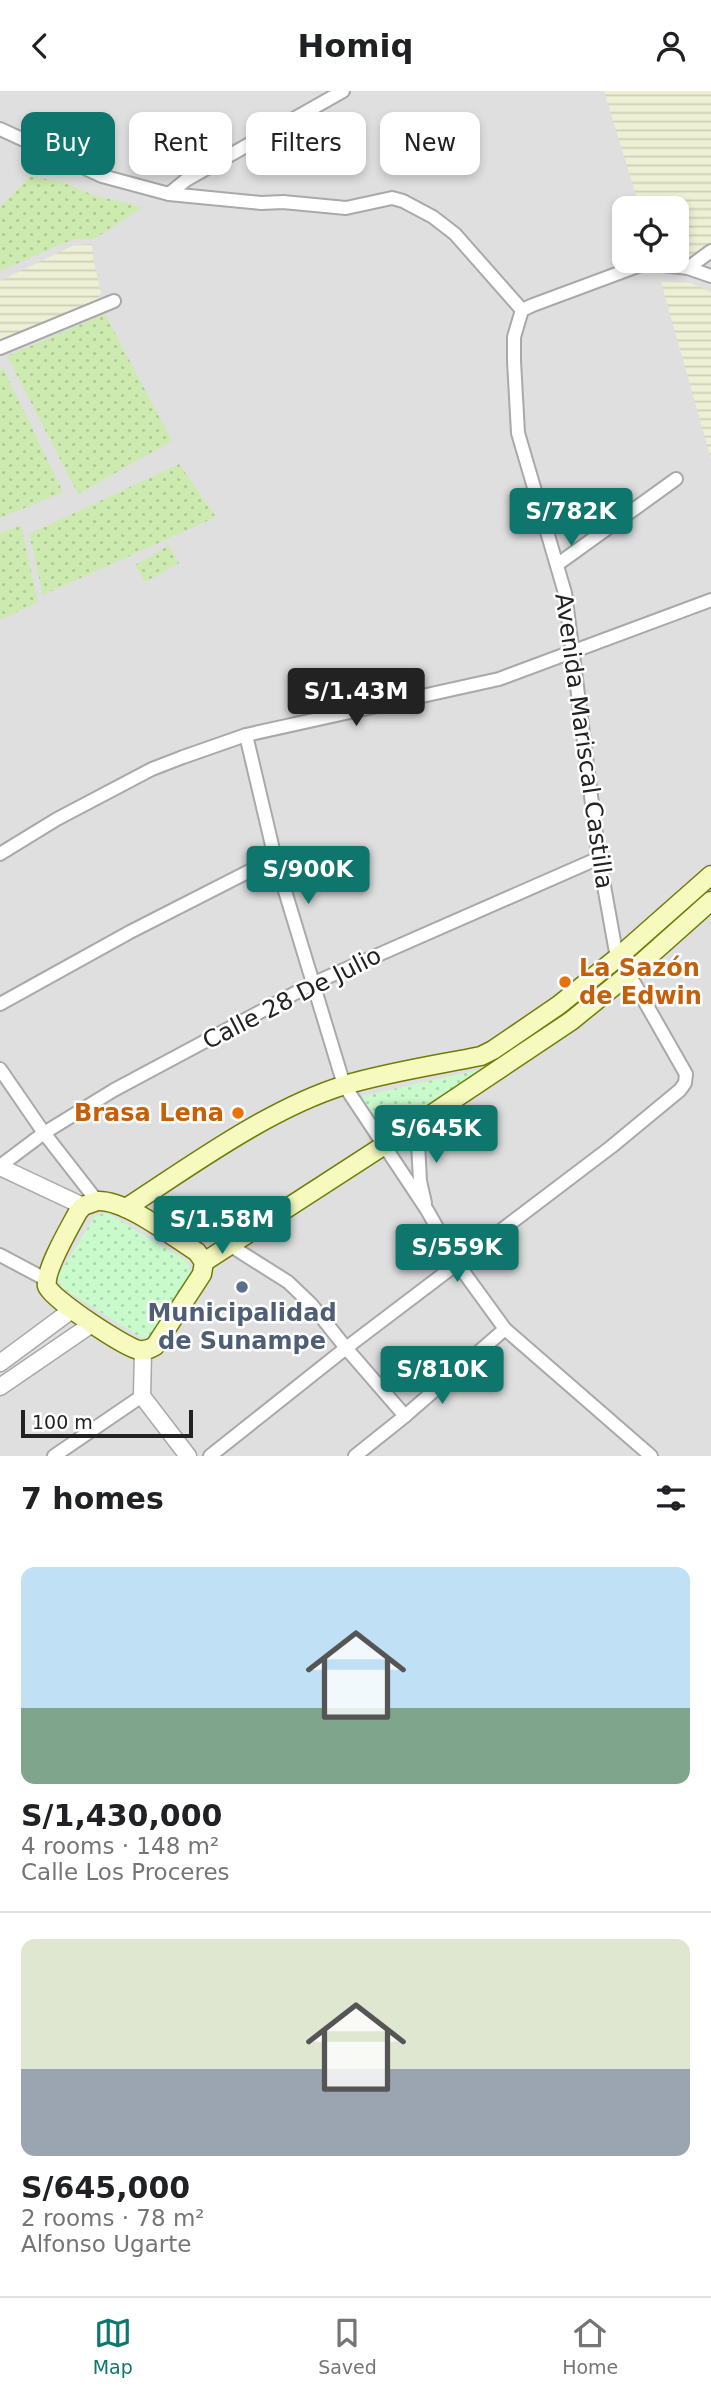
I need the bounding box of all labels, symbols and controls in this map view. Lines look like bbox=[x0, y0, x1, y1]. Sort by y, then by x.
icon: back bbox=[21, 27, 59, 65]
text: Homiq bbox=[298, 27, 413, 65]
icon: person bbox=[652, 27, 690, 65]
chip: Buy bbox=[21, 112, 115, 175]
chip: Rent bbox=[129, 112, 232, 175]
chip: Filters bbox=[246, 112, 366, 175]
chip: New bbox=[380, 112, 480, 175]
map controls bbox=[612, 196, 689, 273]
button: locate bbox=[612, 196, 689, 273]
pin: S/782K bbox=[514, 489, 628, 548]
text: S/782K bbox=[526, 498, 616, 524]
street label: Avenida Mariscal Castilla bbox=[549, 591, 619, 891]
pin: S/1.43M bbox=[291, 669, 421, 728]
text: S/1.43M bbox=[304, 678, 408, 704]
pin: S/900K bbox=[251, 847, 365, 906]
text: S/900K bbox=[263, 856, 353, 882]
street label: Calle 28 De Julio bbox=[198, 941, 386, 1055]
place label: La Sazón de Edwin bbox=[579, 954, 702, 1010]
marker: La Sazón de Edwin bbox=[557, 974, 573, 990]
place label: Brasa Lena bbox=[74, 1099, 224, 1127]
marker: Brasa Lena bbox=[230, 1105, 246, 1121]
pin: S/645K bbox=[379, 1105, 493, 1165]
text: S/645K bbox=[391, 1115, 481, 1141]
pin: S/1.58M bbox=[157, 1197, 287, 1256]
text: S/1.58M bbox=[170, 1206, 274, 1232]
pin: S/559K bbox=[400, 1225, 514, 1284]
text: S/559K bbox=[412, 1234, 502, 1260]
marker: Municipalidad de Sunampe bbox=[234, 1279, 250, 1295]
place label: Municipalidad de Sunampe bbox=[147, 1299, 337, 1355]
pin: S/810K bbox=[385, 1347, 499, 1406]
text: S/810K bbox=[397, 1356, 487, 1382]
scale bar bbox=[21, 1407, 192, 1439]
text: 100 m bbox=[32, 1411, 93, 1433]
icon: filters bbox=[652, 1479, 690, 1517]
text: 7 homes bbox=[21, 1481, 164, 1516]
icon: home bbox=[293, 1612, 419, 1738]
text: S/1,430,000 bbox=[21, 1798, 222, 1833]
text: 4 rooms · 148 m² bbox=[21, 1833, 219, 1859]
text: Calle Los Proceres bbox=[21, 1859, 230, 1885]
icon: home bbox=[293, 1984, 419, 2110]
text: S/645,000 bbox=[21, 2170, 190, 2205]
text: 2 rooms · 78 m² bbox=[21, 2205, 205, 2231]
text: Alfonso Ugarte bbox=[21, 2231, 191, 2257]
tab: Map bbox=[93, 2314, 133, 2378]
tab: Saved bbox=[318, 2314, 377, 2378]
tab: Home bbox=[562, 2314, 618, 2378]

